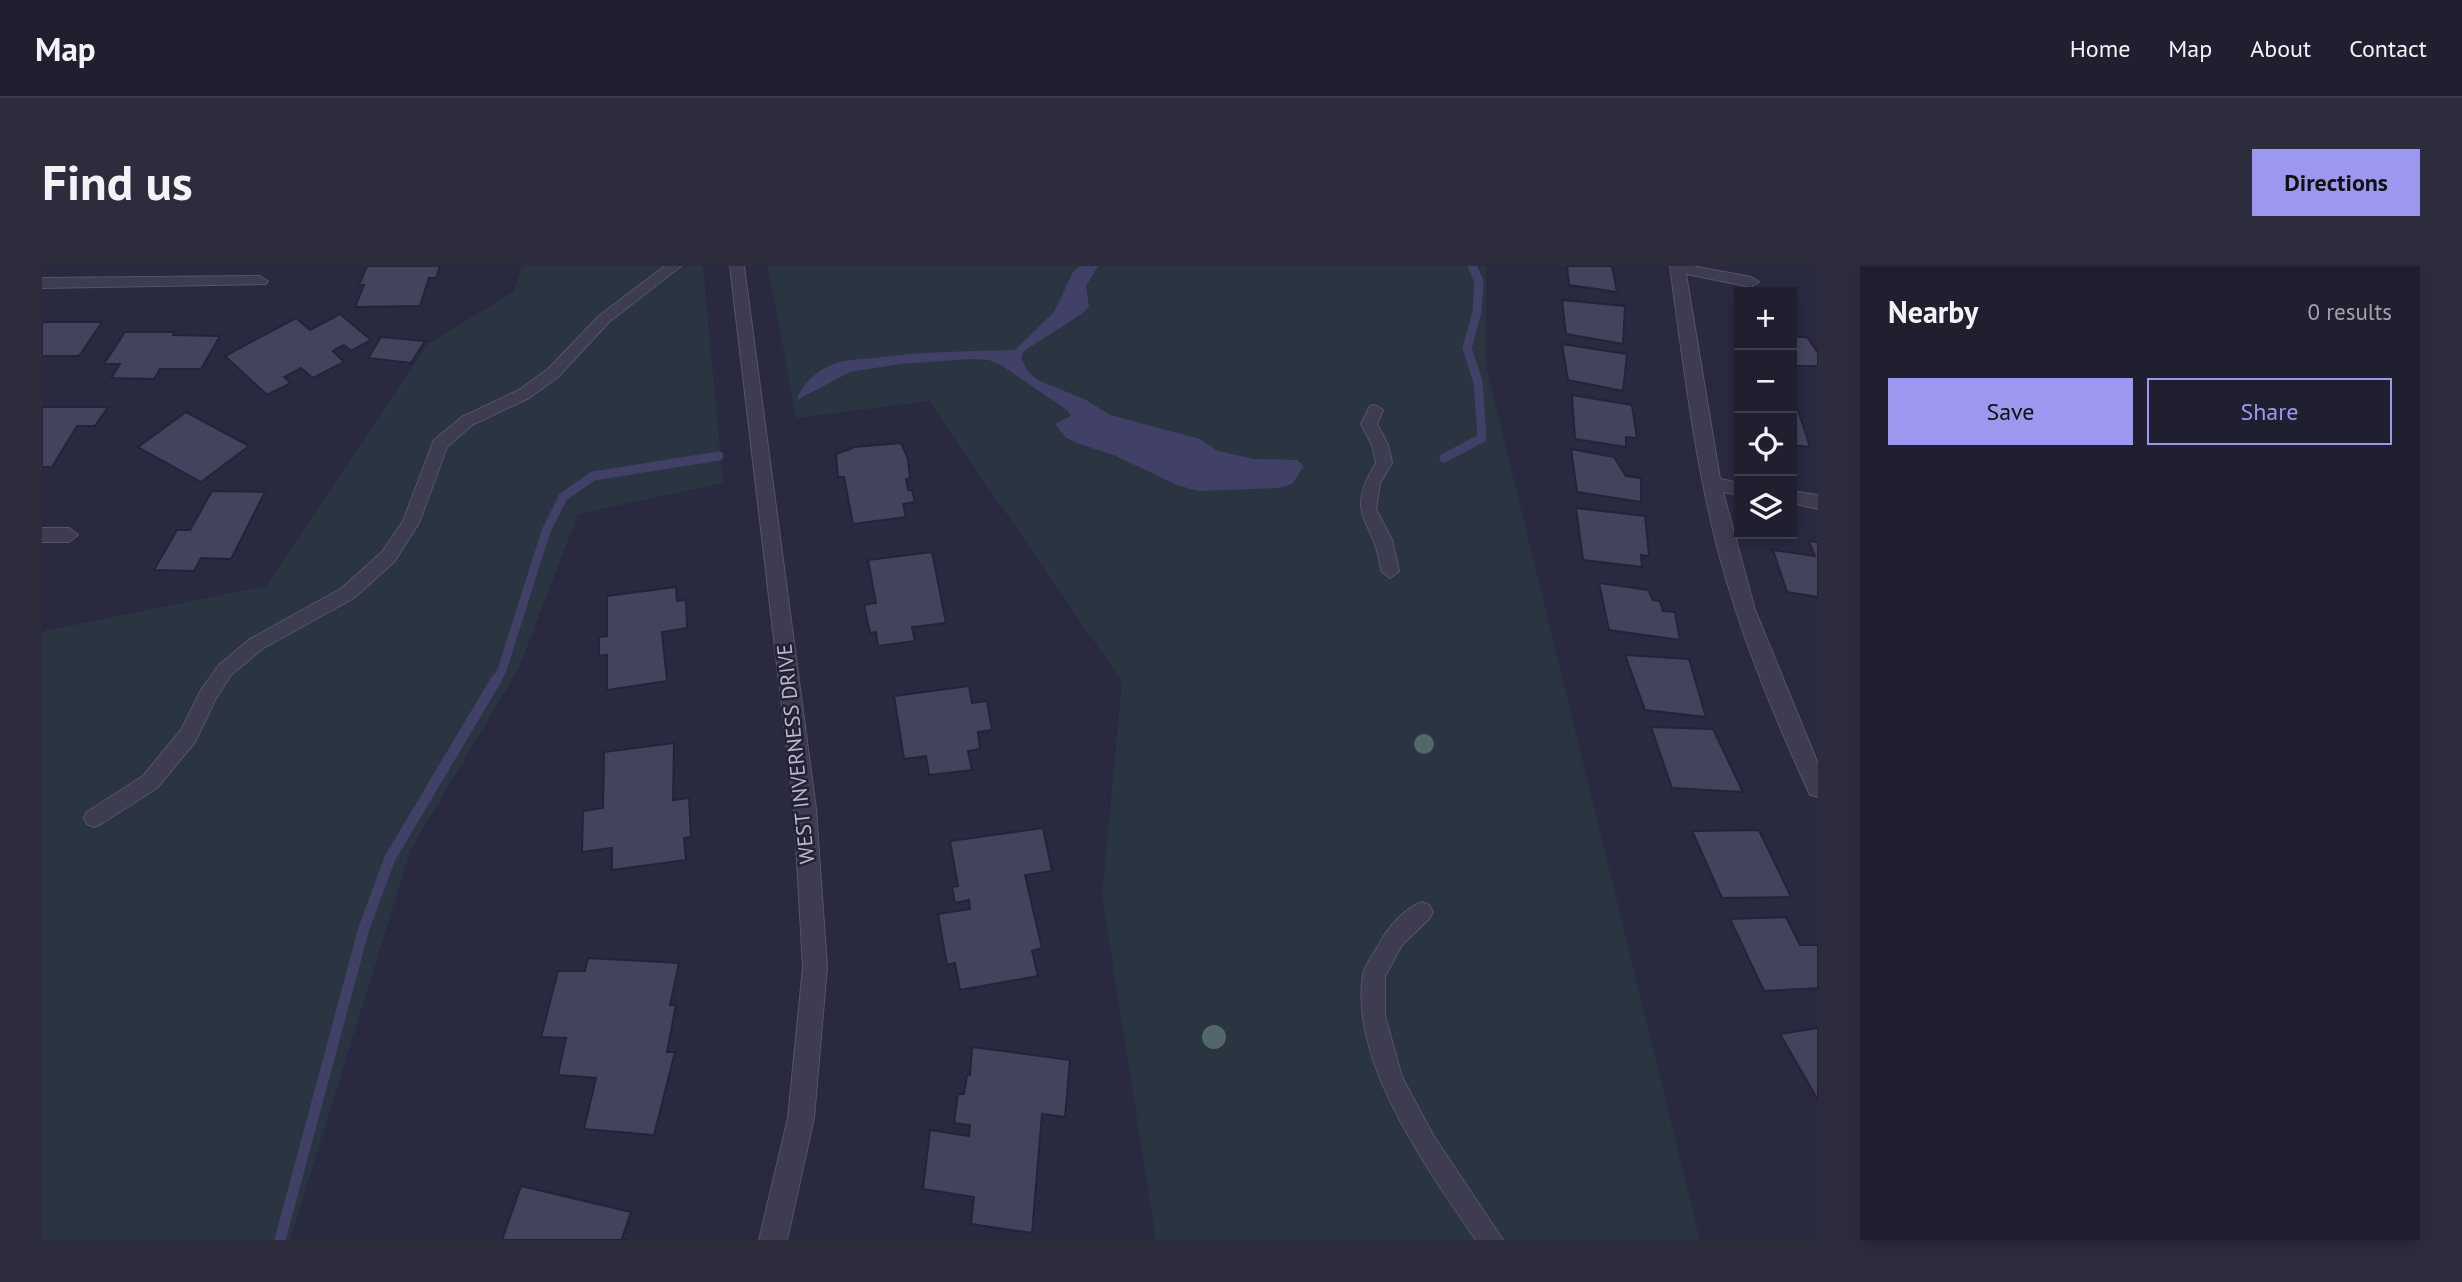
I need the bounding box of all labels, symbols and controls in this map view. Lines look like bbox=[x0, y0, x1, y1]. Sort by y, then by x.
text: Map bbox=[35, 27, 96, 70]
text: Home bbox=[2070, 33, 2130, 64]
text: Map bbox=[2168, 33, 2212, 64]
text: About bbox=[2250, 33, 2311, 64]
text: Contact bbox=[2349, 33, 2427, 64]
button: Directions bbox=[2252, 149, 2420, 216]
text: Find us bbox=[42, 150, 193, 214]
map controls bbox=[1734, 287, 1797, 539]
button: + bbox=[1734, 287, 1797, 350]
text: Nearby bbox=[1888, 292, 1978, 331]
text: 0 results bbox=[2308, 297, 2392, 326]
button: − bbox=[1734, 350, 1797, 413]
button: Save bbox=[1888, 378, 2133, 445]
button: Share bbox=[2147, 378, 2392, 445]
button: locate bbox=[1734, 413, 1797, 476]
button: layers bbox=[1734, 476, 1797, 539]
street label: WEST INVERNESS DRIVE bbox=[771, 643, 820, 865]

